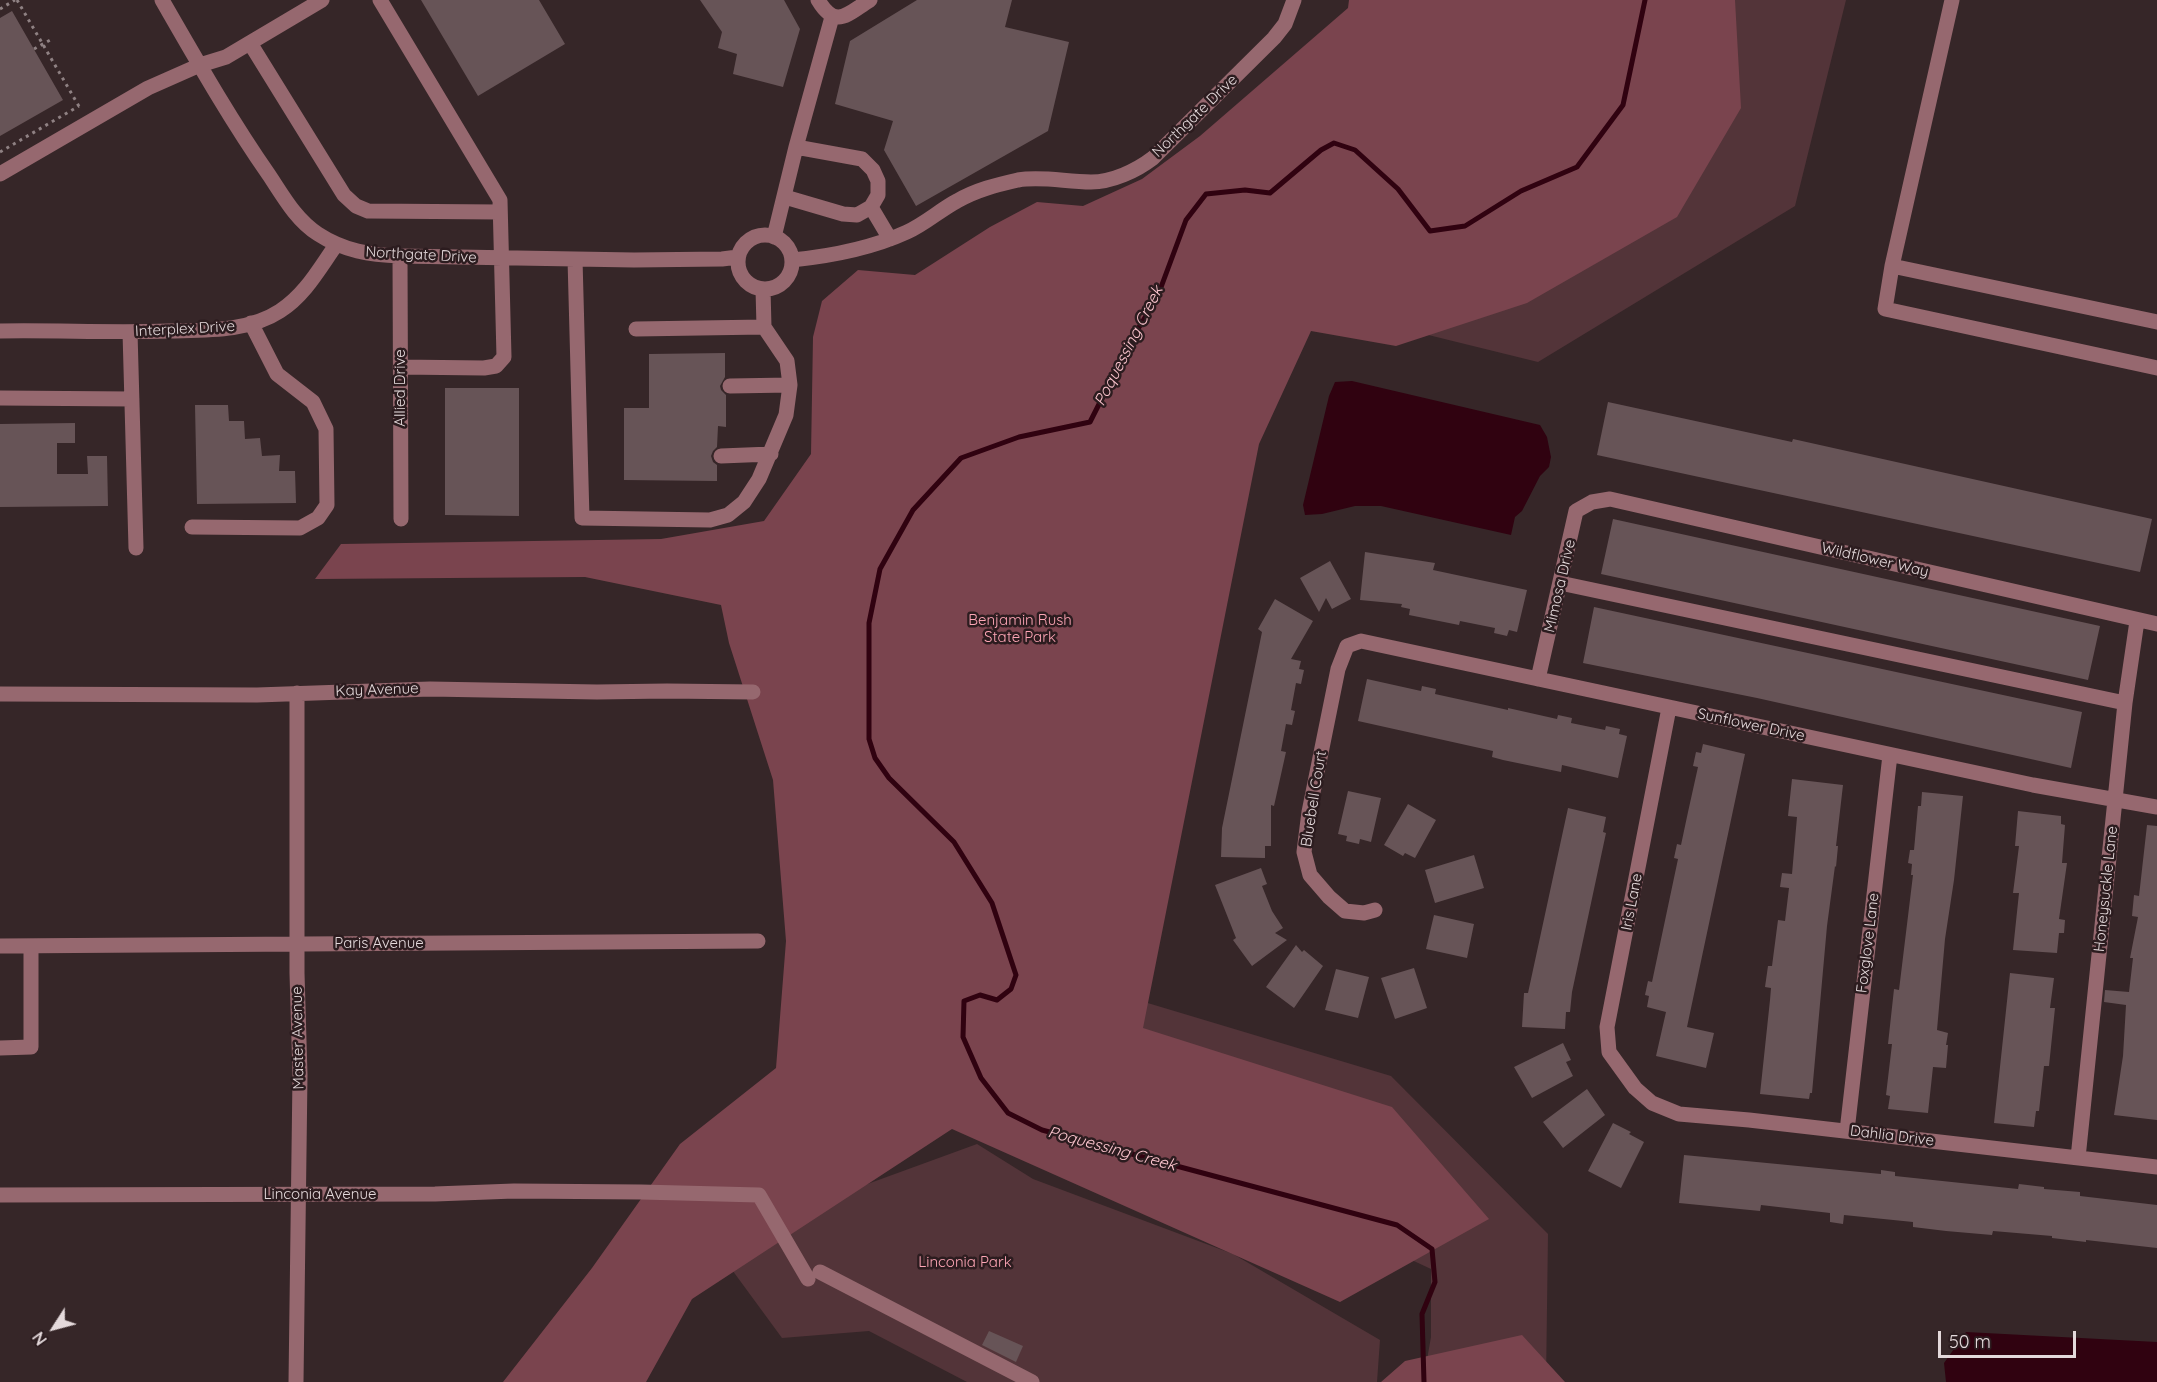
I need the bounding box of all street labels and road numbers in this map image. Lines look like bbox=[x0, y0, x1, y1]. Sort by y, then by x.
street label: Northgate Drive bbox=[1149, 71, 1241, 161]
street label: Northgate Drive bbox=[365, 243, 477, 267]
street label: Interplex Drive bbox=[135, 317, 235, 341]
street label: Allied Drive bbox=[391, 349, 409, 427]
street label: Mimosa Drive bbox=[1541, 538, 1579, 634]
street label: Wildflower Way bbox=[1820, 539, 1930, 581]
street label: Kay Avenue bbox=[335, 680, 419, 700]
street label: Sunflower Drive bbox=[1696, 705, 1806, 745]
street label: Bluebell Court bbox=[1298, 750, 1330, 848]
street label: Honeysuckle Lane bbox=[2090, 825, 2122, 953]
street label: Iris Lane bbox=[1618, 872, 1646, 932]
street label: Foxglove Lane bbox=[1853, 892, 1883, 994]
street label: Paris Avenue bbox=[334, 934, 424, 952]
street label: Master Avenue bbox=[288, 986, 308, 1090]
street label: Dahlia Drive bbox=[1849, 1122, 1935, 1150]
street label: Linconia Avenue bbox=[263, 1185, 377, 1203]

